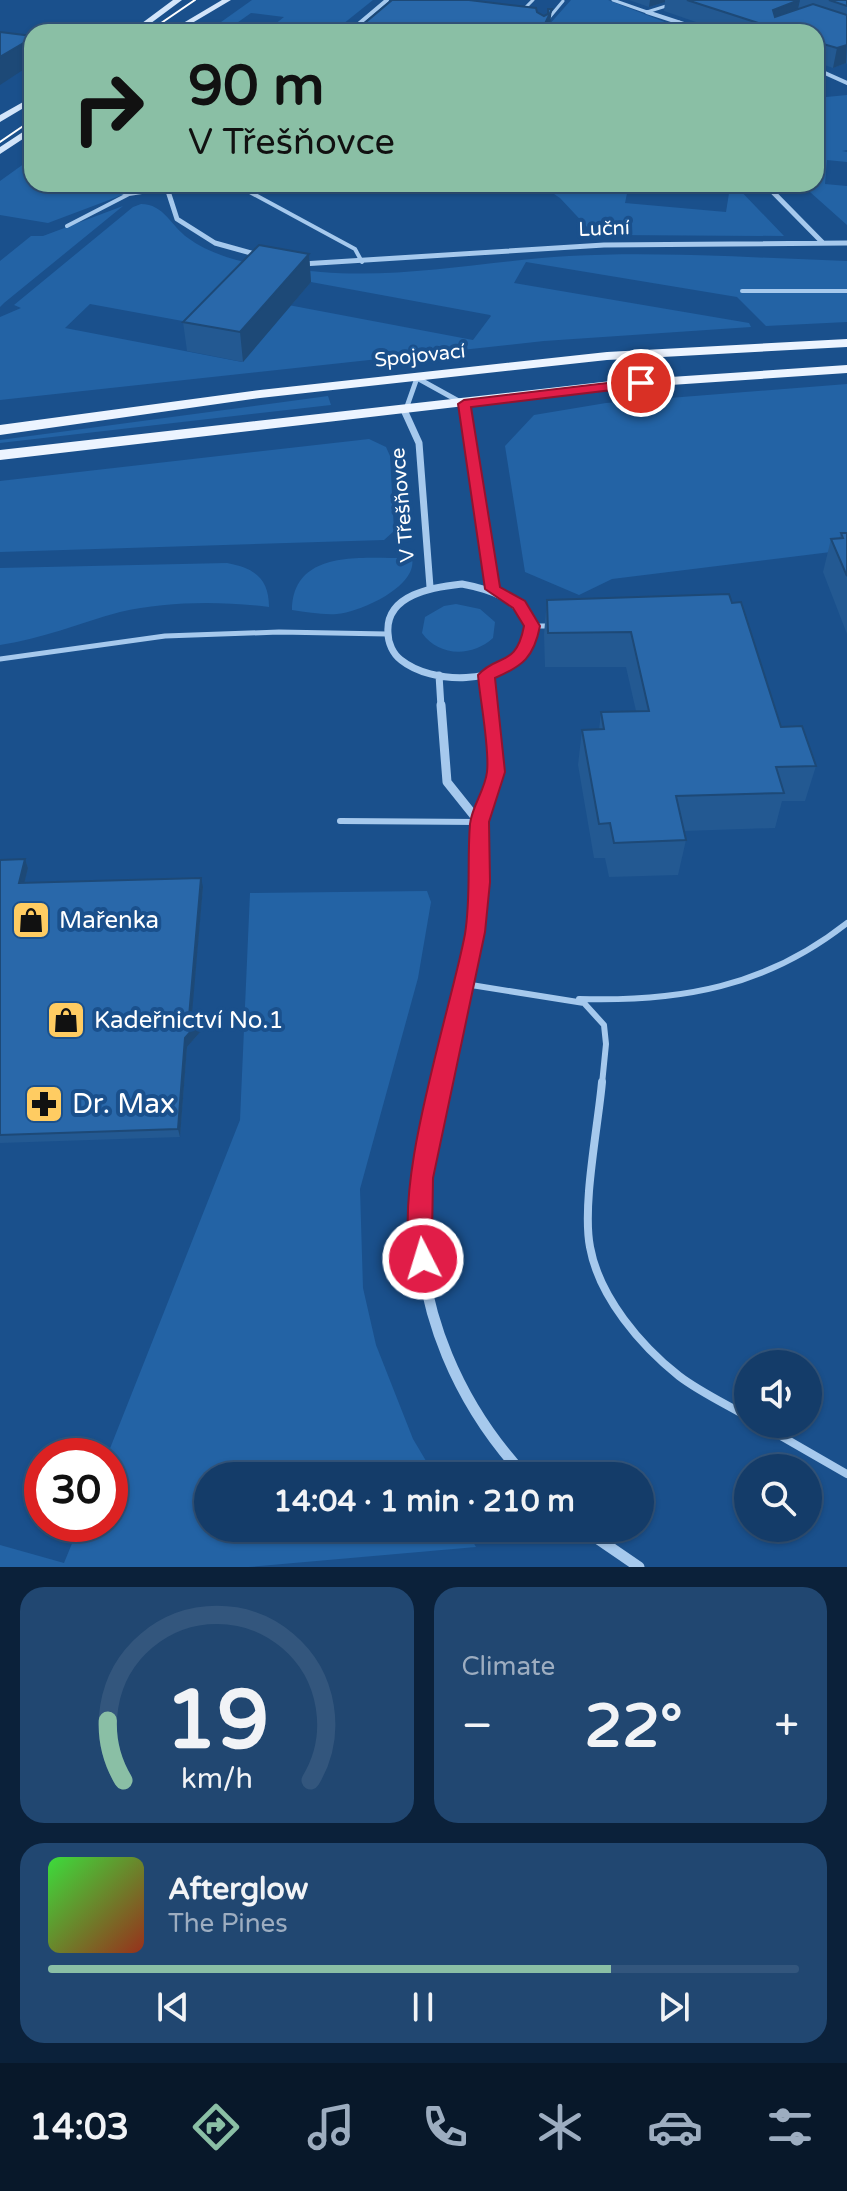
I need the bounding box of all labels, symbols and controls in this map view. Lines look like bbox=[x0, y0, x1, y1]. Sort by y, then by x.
text: 90 m bbox=[188, 53, 324, 120]
icon: right bbox=[56, 56, 160, 160]
text: V Třešňovce bbox=[188, 121, 395, 164]
street label: Luční bbox=[578, 216, 630, 242]
street label: Spojovací bbox=[373, 339, 467, 373]
pin bbox=[607, 349, 675, 417]
icon: arrive bbox=[619, 361, 663, 405]
street label: V Třešňovce bbox=[386, 447, 420, 563]
shop icon: Mařenka bbox=[10, 899, 52, 941]
place label: Mařenka bbox=[59, 906, 159, 935]
shop icon: Kadeřnictví No.1 bbox=[45, 999, 87, 1041]
place label: Kadeřnictví No.1 bbox=[94, 1006, 283, 1035]
pharmacy icon: Dr. Max bbox=[23, 1083, 65, 1125]
place label: Dr. Max bbox=[72, 1087, 175, 1121]
position arrow bbox=[381, 1217, 465, 1301]
map controls bbox=[734, 1350, 822, 1542]
button: sound bbox=[734, 1350, 822, 1438]
speed limit sign: 30 bbox=[24, 1438, 128, 1542]
button: search bbox=[734, 1454, 822, 1542]
text: 14:04 · 1 min · 210 m bbox=[273, 1483, 575, 1520]
text: Climate bbox=[462, 1651, 555, 1682]
text: 19 bbox=[165, 1671, 269, 1771]
text: 22° bbox=[585, 1691, 683, 1763]
text: − bbox=[462, 1700, 493, 1753]
text: + bbox=[774, 1700, 799, 1753]
text: km/h bbox=[181, 1762, 253, 1796]
text: Afterglow bbox=[168, 1871, 308, 1908]
text: The Pines bbox=[168, 1908, 288, 1939]
icon: previous bbox=[151, 1985, 195, 2029]
icon: pause bbox=[401, 1985, 445, 2029]
icon: next bbox=[652, 1985, 696, 2029]
icon: directions bbox=[188, 2099, 244, 2155]
icon: music bbox=[303, 2099, 359, 2155]
icon: phone bbox=[417, 2099, 473, 2155]
icon: climate bbox=[532, 2099, 588, 2155]
icon: car bbox=[647, 2099, 703, 2155]
icon: filters bbox=[762, 2099, 818, 2155]
text: 14:03 bbox=[29, 2106, 129, 2149]

